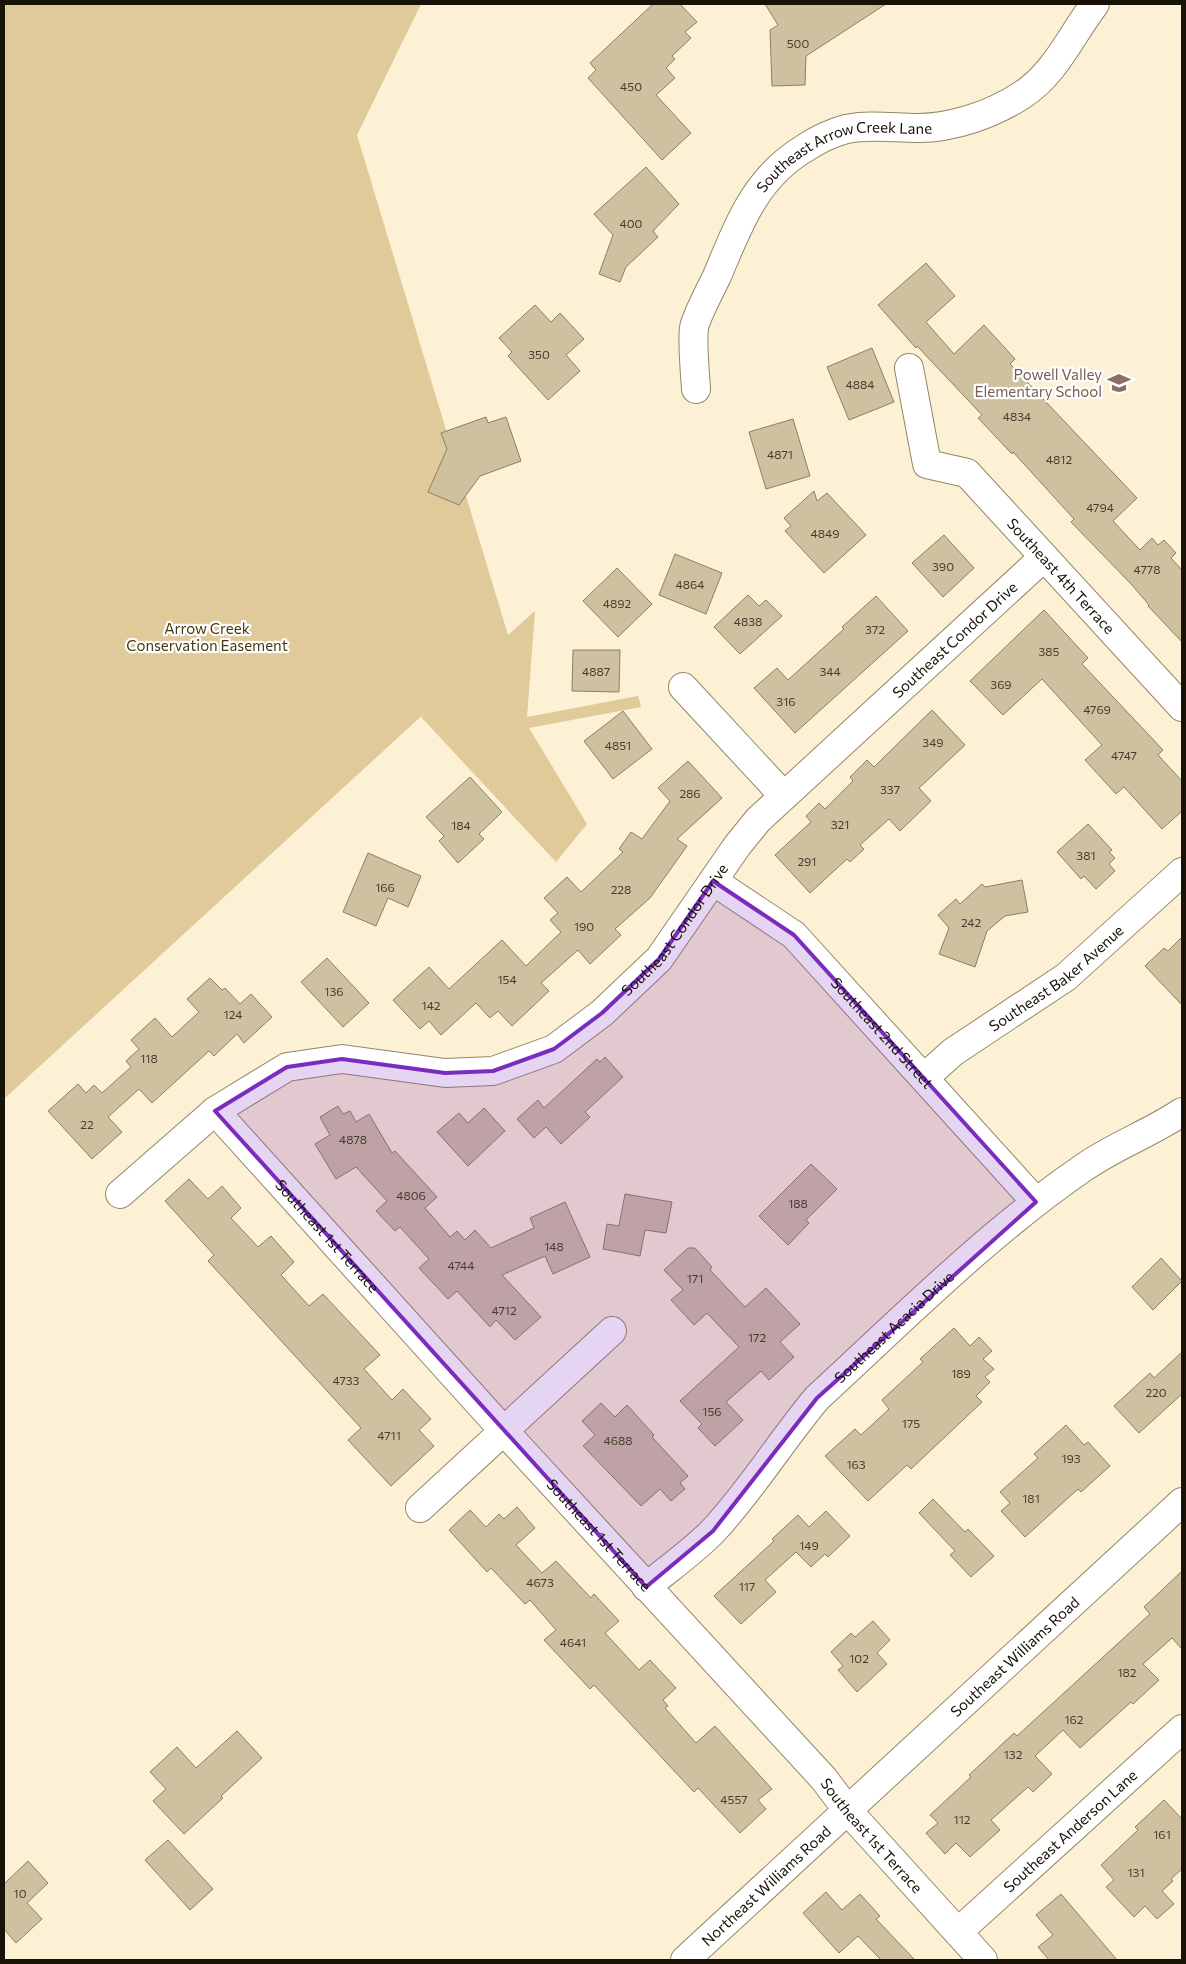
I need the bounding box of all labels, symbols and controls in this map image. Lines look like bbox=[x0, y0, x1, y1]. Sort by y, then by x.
house number: 500 bbox=[787, 36, 809, 50]
house number: 450 bbox=[620, 79, 642, 93]
street label: Southeast Arrow Creek Lane bbox=[752, 117, 933, 196]
house number: 400 bbox=[620, 216, 643, 230]
house number: 350 bbox=[528, 347, 550, 361]
place label: Powell Valley Elementary School bbox=[975, 365, 1102, 400]
school or university icon: Powell Valley Elementary School bbox=[1106, 370, 1132, 396]
house number: 4884 bbox=[846, 377, 874, 391]
house number: 4834 bbox=[1003, 409, 1031, 423]
house number: 4871 bbox=[767, 447, 793, 461]
house number: 4812 bbox=[1046, 452, 1072, 466]
house number: 4794 bbox=[1086, 500, 1114, 514]
street label: Southeast 4th Terrace bbox=[1004, 514, 1119, 637]
house number: 4849 bbox=[811, 526, 839, 540]
house number: 390 bbox=[932, 559, 954, 573]
house number: 4778 bbox=[1134, 562, 1160, 576]
house number: 4864 bbox=[676, 577, 704, 591]
street label: Southeast Condor Drive bbox=[888, 577, 1021, 701]
house number: 4892 bbox=[603, 596, 632, 610]
house number: 4838 bbox=[734, 614, 762, 628]
park label: Arrow Creek Conservation Easement bbox=[126, 619, 288, 654]
house number: 372 bbox=[865, 622, 885, 636]
house number: 385 bbox=[1038, 644, 1060, 658]
house number: 4887 bbox=[582, 664, 610, 678]
house number: 344 bbox=[819, 664, 841, 678]
house number: 369 bbox=[990, 677, 1012, 691]
house number: 316 bbox=[776, 694, 796, 708]
house number: 4769 bbox=[1083, 702, 1111, 716]
house number: 349 bbox=[922, 735, 944, 749]
house number: 4851 bbox=[605, 738, 631, 752]
house number: 4747 bbox=[1111, 748, 1137, 762]
house number: 337 bbox=[880, 782, 900, 796]
house number: 286 bbox=[679, 786, 701, 800]
house number: 321 bbox=[831, 817, 849, 831]
house number: 184 bbox=[451, 818, 471, 832]
house number: 381 bbox=[1076, 848, 1096, 862]
house number: 291 bbox=[797, 854, 817, 868]
street label: Southeast Condor Drive bbox=[617, 860, 731, 999]
house number: 166 bbox=[375, 880, 395, 894]
house number: 228 bbox=[611, 882, 631, 896]
house number: 242 bbox=[961, 915, 981, 929]
house number: 190 bbox=[574, 919, 594, 933]
street label: Southeast Baker Avenue bbox=[985, 921, 1127, 1035]
house number: 154 bbox=[497, 972, 517, 986]
street label: Southeast 2nd Street bbox=[828, 973, 937, 1092]
house number: 136 bbox=[324, 984, 344, 998]
house number: 142 bbox=[422, 998, 441, 1012]
house number: 124 bbox=[224, 1007, 242, 1021]
house number: 118 bbox=[140, 1051, 158, 1065]
house number: 22 bbox=[80, 1117, 94, 1131]
house number: 4878 bbox=[339, 1132, 367, 1146]
street label: Southeast 1st Terrace bbox=[272, 1175, 383, 1296]
house number: 4806 bbox=[396, 1188, 426, 1202]
house number: 188 bbox=[788, 1196, 808, 1210]
house number: 148 bbox=[544, 1239, 564, 1253]
house number: 4744 bbox=[448, 1258, 474, 1272]
street label: Southeast Acacia Drive bbox=[830, 1267, 957, 1387]
house number: 171 bbox=[687, 1271, 703, 1285]
house number: 4712 bbox=[491, 1303, 517, 1317]
house number: 172 bbox=[748, 1330, 766, 1344]
house number: 189 bbox=[951, 1366, 971, 1380]
house number: 4733 bbox=[333, 1373, 360, 1387]
house number: 220 bbox=[1145, 1385, 1167, 1399]
house number: 156 bbox=[702, 1404, 722, 1418]
house number: 175 bbox=[902, 1416, 920, 1430]
house number: 4711 bbox=[377, 1428, 401, 1442]
house number: 4688 bbox=[603, 1433, 633, 1447]
house number: 193 bbox=[1061, 1451, 1081, 1465]
house number: 163 bbox=[846, 1457, 866, 1471]
street label: Southeast 1st Terrace bbox=[543, 1475, 655, 1595]
house number: 181 bbox=[1022, 1491, 1040, 1505]
house number: 149 bbox=[799, 1538, 819, 1552]
house number: 4673 bbox=[526, 1575, 554, 1589]
house number: 117 bbox=[739, 1579, 755, 1593]
street label: Southeast Williams Road bbox=[946, 1593, 1083, 1720]
house number: 4641 bbox=[560, 1635, 586, 1649]
house number: 102 bbox=[849, 1651, 869, 1665]
house number: 182 bbox=[1117, 1665, 1137, 1679]
house number: 162 bbox=[1064, 1712, 1084, 1726]
house number: 132 bbox=[1004, 1747, 1023, 1761]
street label: Southeast Anderson Lane bbox=[999, 1765, 1140, 1896]
street label: Southeast 1st Terrace bbox=[817, 1774, 927, 1897]
house number: 4557 bbox=[720, 1792, 748, 1806]
house number: 112 bbox=[954, 1812, 971, 1826]
street label: Northeast Williams Road bbox=[698, 1822, 834, 1949]
house number: 161 bbox=[1153, 1827, 1171, 1841]
house number: 131 bbox=[1127, 1865, 1145, 1879]
house number: 10 bbox=[14, 1886, 27, 1900]

